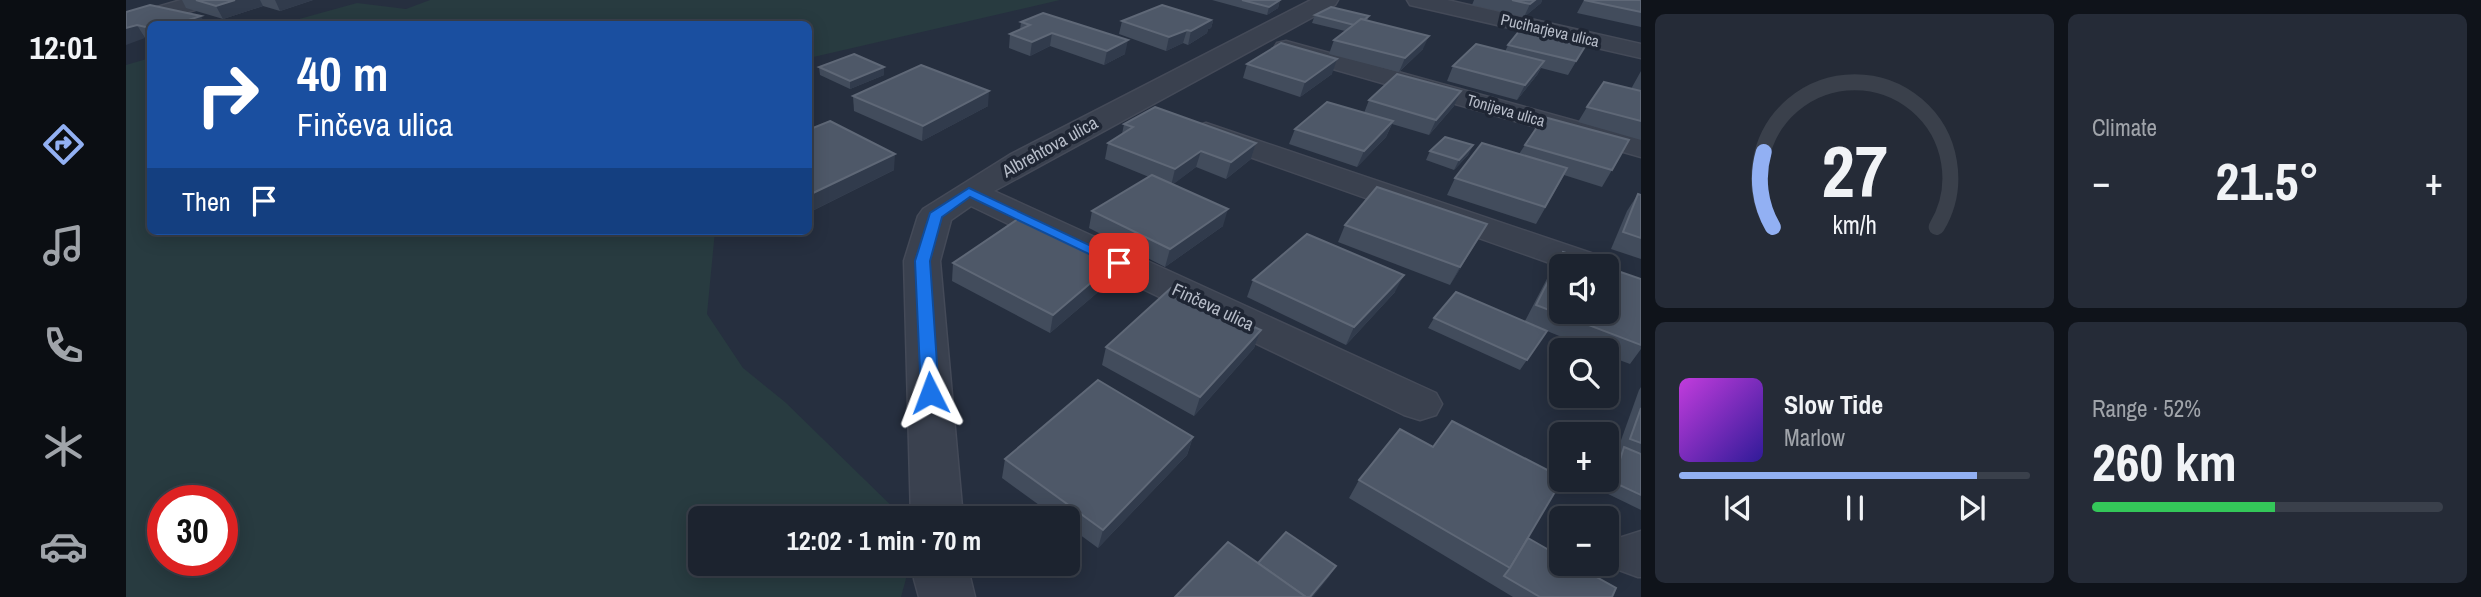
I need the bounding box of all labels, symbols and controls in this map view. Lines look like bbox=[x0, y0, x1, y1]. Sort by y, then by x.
street label: Puciharjeva ulica bbox=[1498, 8, 1602, 52]
text: 12:01 bbox=[29, 26, 97, 69]
text: 40 m bbox=[297, 40, 389, 106]
icon: right bbox=[182, 49, 273, 140]
street label: Tonijeva ulica bbox=[1464, 88, 1548, 132]
text: Finčeva ulica bbox=[297, 103, 453, 146]
street label: Albrehtova ulica bbox=[997, 110, 1102, 184]
text: Climate bbox=[2092, 112, 2157, 143]
icon: directions bbox=[39, 120, 88, 169]
text: 27 bbox=[1821, 122, 1888, 220]
text: 21.5° bbox=[2216, 146, 2319, 216]
text: − bbox=[2092, 156, 2110, 207]
text: + bbox=[2425, 156, 2443, 207]
icon: arrive bbox=[245, 182, 283, 220]
text: Then bbox=[182, 184, 231, 219]
text: km/h bbox=[1832, 208, 1877, 242]
icon: music bbox=[39, 221, 88, 270]
pin bbox=[1089, 233, 1149, 293]
icon: arrive bbox=[1100, 244, 1138, 282]
map controls bbox=[1549, 254, 1619, 576]
button: sound bbox=[1549, 254, 1619, 324]
street label: Finčeva ulica bbox=[1168, 277, 1258, 336]
icon: phone bbox=[39, 321, 88, 370]
button: search bbox=[1549, 338, 1619, 408]
position arrow bbox=[893, 356, 967, 430]
text: Slow Tide bbox=[1784, 387, 1883, 422]
text: Range · 52% bbox=[2092, 393, 2201, 424]
icon: climate bbox=[39, 422, 88, 471]
button: + bbox=[1549, 422, 1619, 492]
text: Marlow bbox=[1784, 422, 1845, 453]
text: 260 km bbox=[2092, 427, 2237, 497]
speed limit sign: 30 bbox=[147, 485, 238, 576]
icon: previous bbox=[1719, 489, 1757, 527]
icon: pause bbox=[1836, 489, 1874, 527]
icon: next bbox=[1953, 489, 1991, 527]
button: − bbox=[1549, 506, 1619, 576]
icon: car bbox=[39, 522, 88, 571]
text: 12:02 · 1 min · 70 m bbox=[787, 523, 981, 558]

